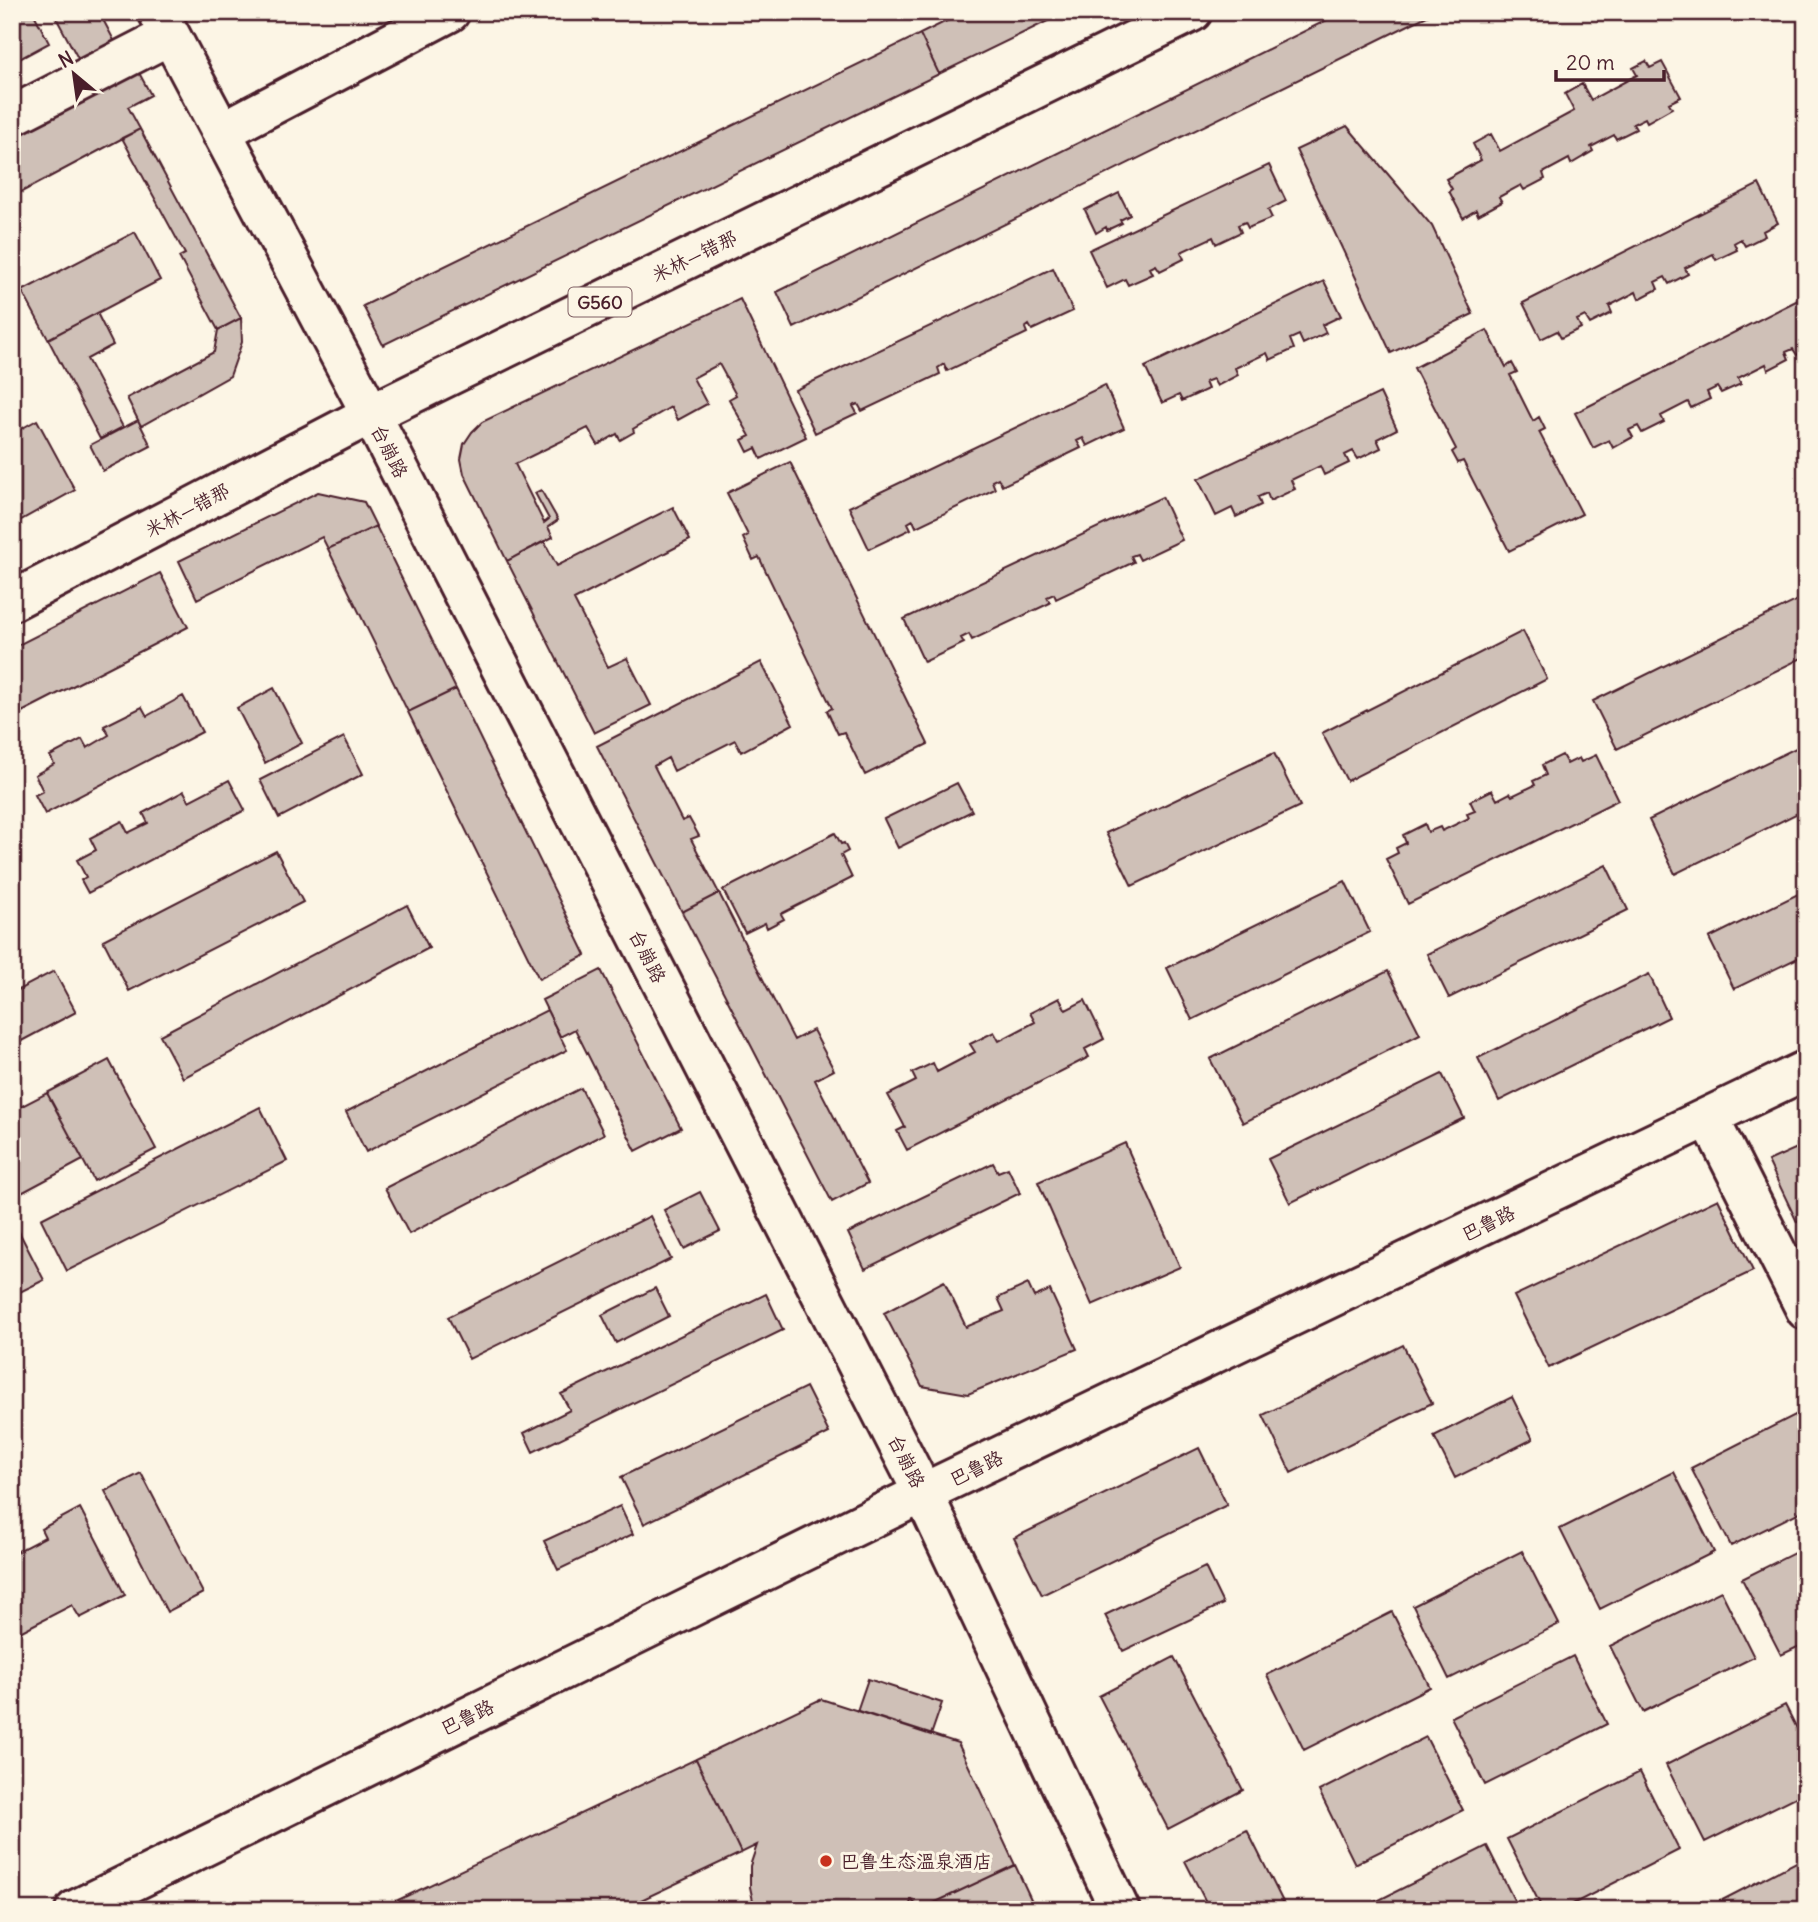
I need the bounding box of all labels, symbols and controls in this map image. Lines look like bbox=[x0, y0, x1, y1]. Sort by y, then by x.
north arrow bbox=[38, 38, 108, 108]
scale bar bbox=[1556, 38, 1664, 82]
text: N bbox=[54, 45, 77, 73]
text: 20 m bbox=[1566, 49, 1615, 76]
street label: 米林—错那 bbox=[647, 225, 741, 287]
road number: G560 bbox=[568, 288, 632, 316]
street label: 台崩路 bbox=[366, 420, 414, 482]
street label: 米林—错那 bbox=[141, 478, 233, 542]
street label: 台崩路 bbox=[624, 925, 672, 987]
street label: 巴鲁路 bbox=[1457, 1200, 1519, 1246]
street label: 台崩路 bbox=[883, 1430, 931, 1492]
street label: 巴鲁路 bbox=[945, 1445, 1007, 1491]
street label: 巴鲁路 bbox=[436, 1694, 498, 1740]
place label: 巴鲁生态温泉酒店 bbox=[840, 1849, 992, 1873]
marker: 巴鲁生态温泉酒店 bbox=[818, 1853, 834, 1869]

